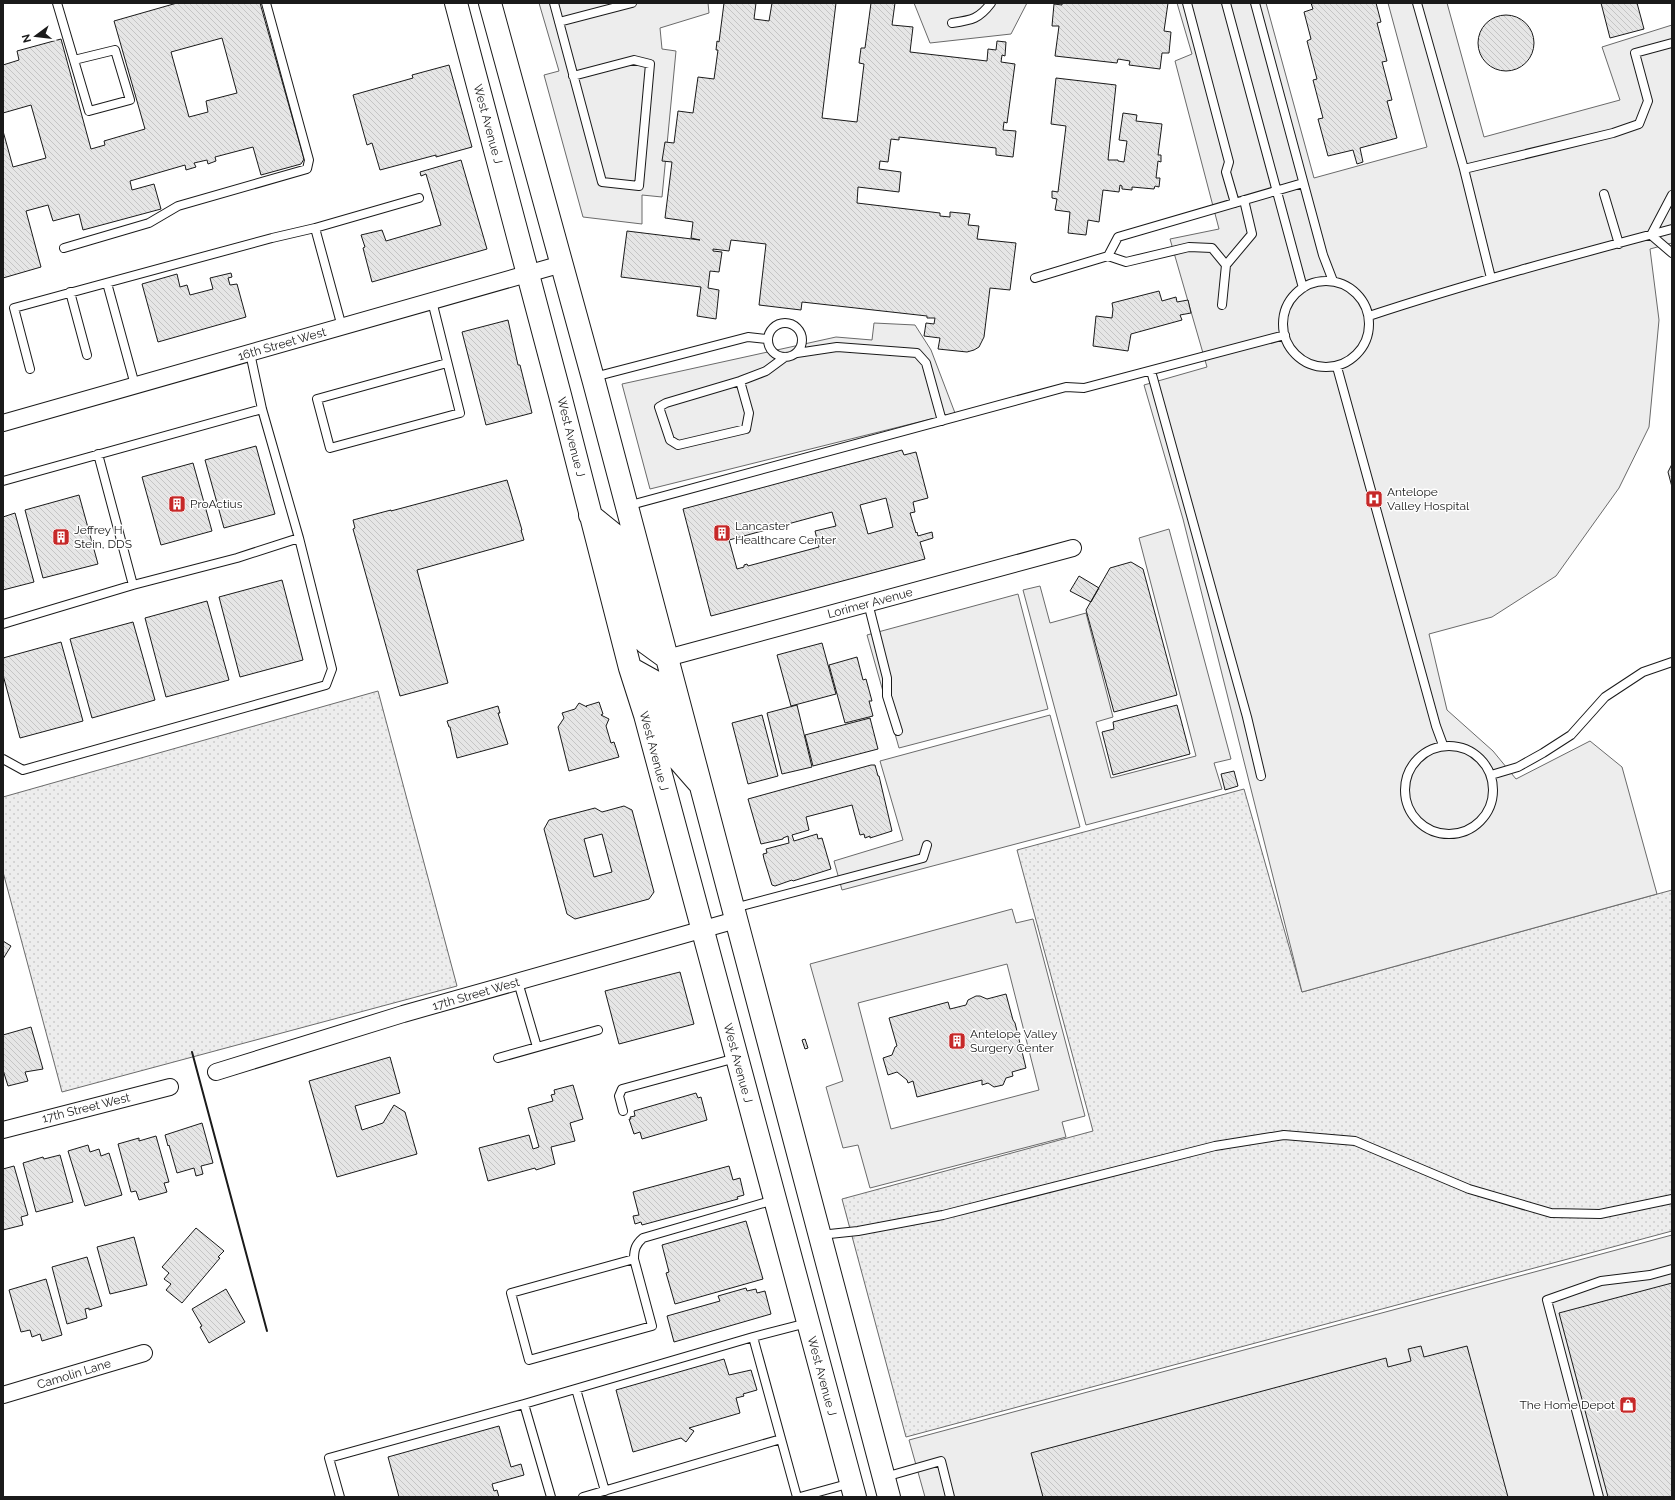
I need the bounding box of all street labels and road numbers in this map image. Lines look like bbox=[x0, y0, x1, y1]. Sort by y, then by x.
street label: West Avenue J bbox=[471, 83, 505, 165]
street label: 16th Street West bbox=[236, 325, 328, 363]
street label: West Avenue J bbox=[554, 396, 588, 478]
street label: Lorimer Avenue bbox=[826, 585, 914, 621]
street label: West Avenue J bbox=[637, 710, 671, 792]
street label: 17th Street West bbox=[431, 975, 521, 1013]
street label: West Avenue J bbox=[721, 1022, 755, 1104]
street label: 17th Street West bbox=[41, 1090, 131, 1126]
street label: West Avenue J bbox=[805, 1335, 839, 1417]
street label: Camolin Lane bbox=[35, 1356, 113, 1392]

